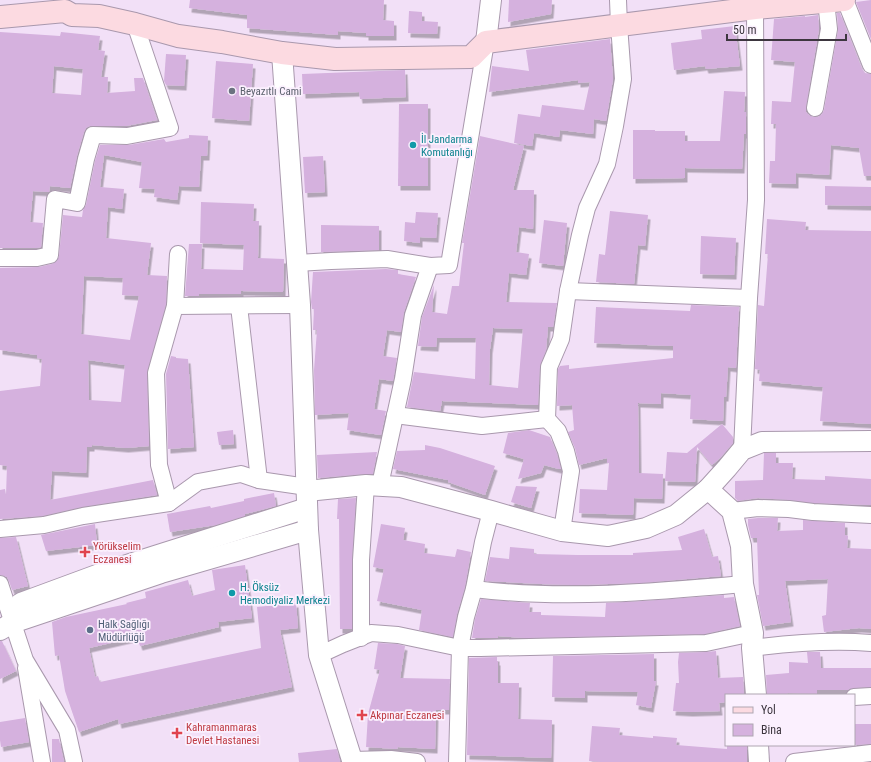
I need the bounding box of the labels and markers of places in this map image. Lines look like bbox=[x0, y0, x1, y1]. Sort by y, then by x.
place label: Beyazıtlı Cami bbox=[240, 85, 301, 98]
marker: Beyazıtlı Cami bbox=[227, 86, 237, 96]
place label: İl Jandarma Komutanlığı bbox=[421, 133, 473, 159]
marker: İl Jandarma Komutanlığı bbox=[408, 140, 418, 150]
place label: Yörükselim Eczanesi bbox=[93, 540, 141, 566]
marker: Yörükselim Eczanesi bbox=[80, 547, 90, 557]
place label: H. Öksüz Hemodiyaliz Merkezi bbox=[240, 581, 330, 607]
marker: H. Öksüz Hemodiyaliz Merkezi bbox=[227, 588, 237, 598]
place label: Halk Sağlığı Müdürlüğü bbox=[98, 618, 150, 644]
marker: Halk Sağlığı Müdürlüğü bbox=[85, 625, 95, 635]
place label: Akpınar Eczanesi bbox=[370, 709, 444, 722]
marker: Akpınar Eczanesi bbox=[357, 710, 367, 720]
place label: Kahramanmaras Devlet Hastanesi bbox=[186, 721, 259, 747]
marker: Kahramanmaras Devlet Hastanesi bbox=[171, 727, 183, 739]

